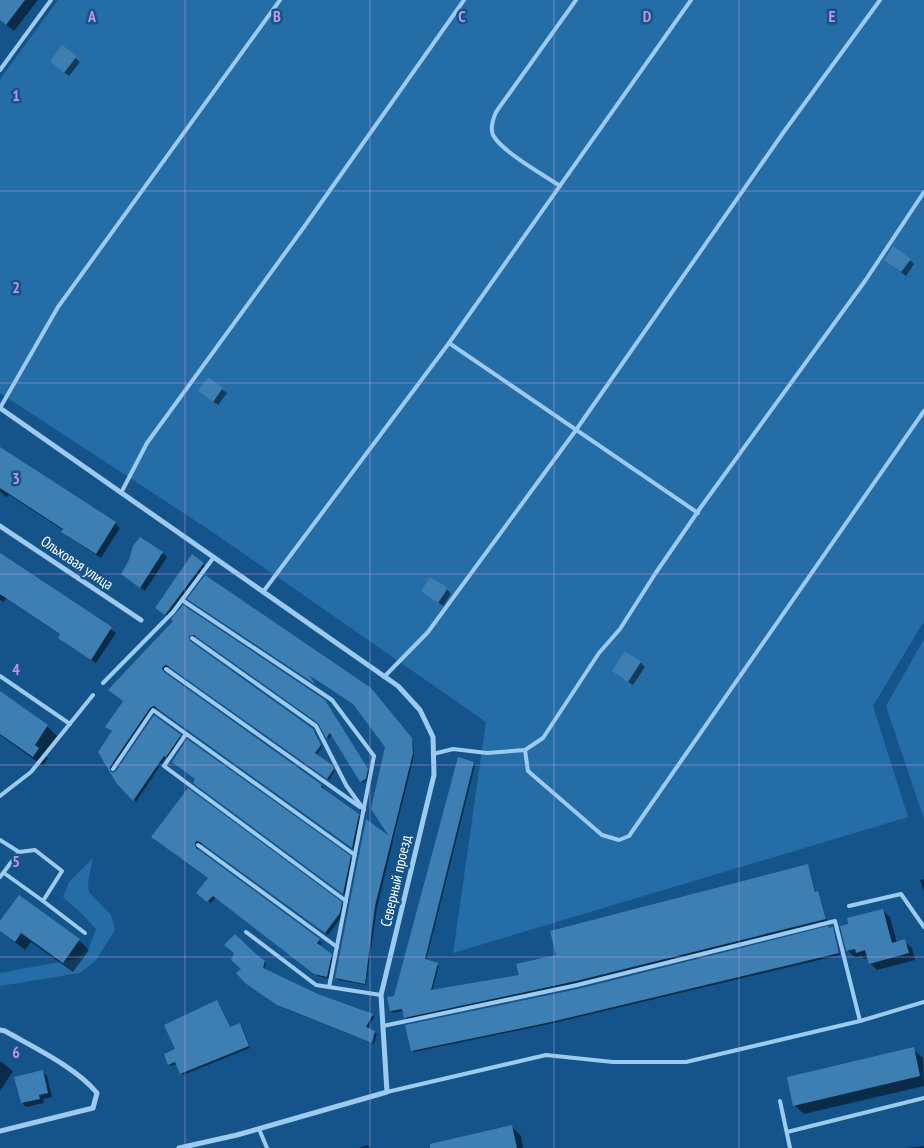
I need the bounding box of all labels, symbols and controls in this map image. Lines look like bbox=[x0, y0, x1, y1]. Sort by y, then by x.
text: A bbox=[87, 6, 97, 26]
text: B bbox=[273, 6, 281, 26]
text: C bbox=[458, 6, 466, 26]
text: D bbox=[643, 6, 652, 26]
text: E bbox=[829, 6, 836, 26]
text: 1 bbox=[12, 85, 20, 105]
text: 2 bbox=[12, 277, 20, 297]
text: 3 bbox=[12, 468, 20, 488]
street label: Ольховая улица bbox=[37, 531, 117, 594]
text: 4 bbox=[12, 659, 20, 679]
street label: Северный проезд bbox=[376, 833, 415, 928]
text: 5 bbox=[12, 851, 20, 871]
text: 6 bbox=[12, 1042, 20, 1062]

